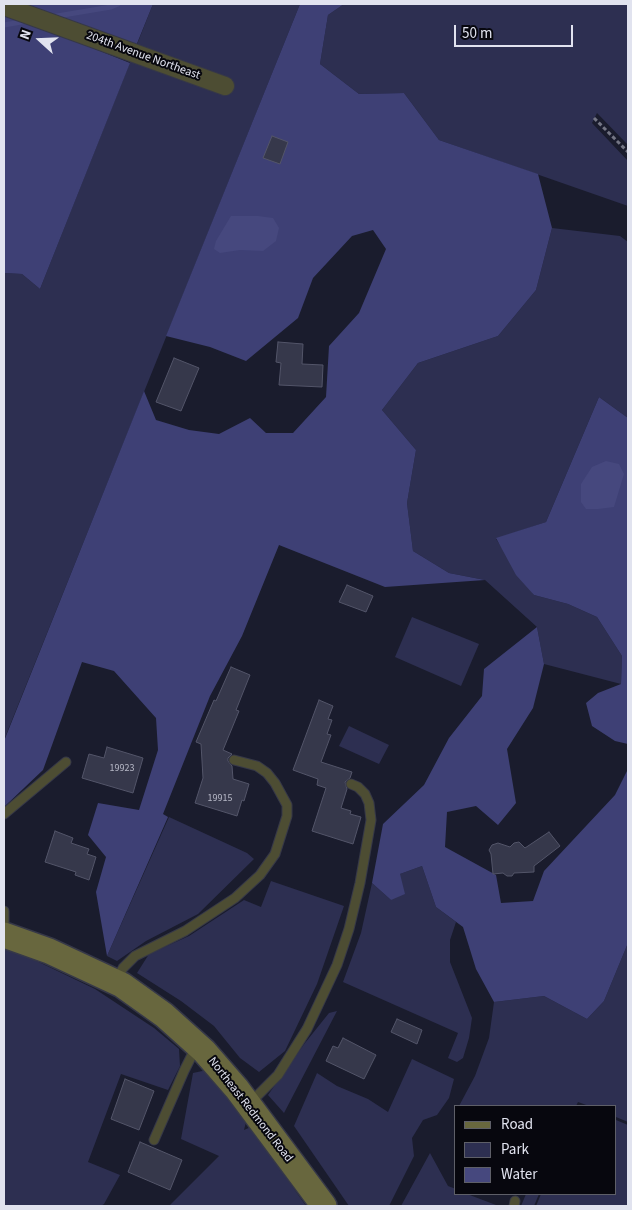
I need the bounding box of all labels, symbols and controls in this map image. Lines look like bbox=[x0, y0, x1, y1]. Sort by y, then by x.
north arrow bbox=[15, 15, 65, 65]
scale bar bbox=[457, 15, 576, 47]
text: 50 m bbox=[462, 23, 492, 44]
text: N bbox=[15, 27, 37, 43]
street label: 204th Avenue Northeast bbox=[84, 29, 202, 83]
house number: 19923 bbox=[110, 763, 134, 775]
house number: 19915 bbox=[208, 793, 232, 805]
street label: Northeast Redmond Road bbox=[205, 1055, 295, 1165]
legend bbox=[454, 1105, 617, 1195]
text: Road bbox=[501, 1114, 533, 1135]
text: Park bbox=[501, 1139, 529, 1160]
text: Water bbox=[501, 1164, 537, 1185]

